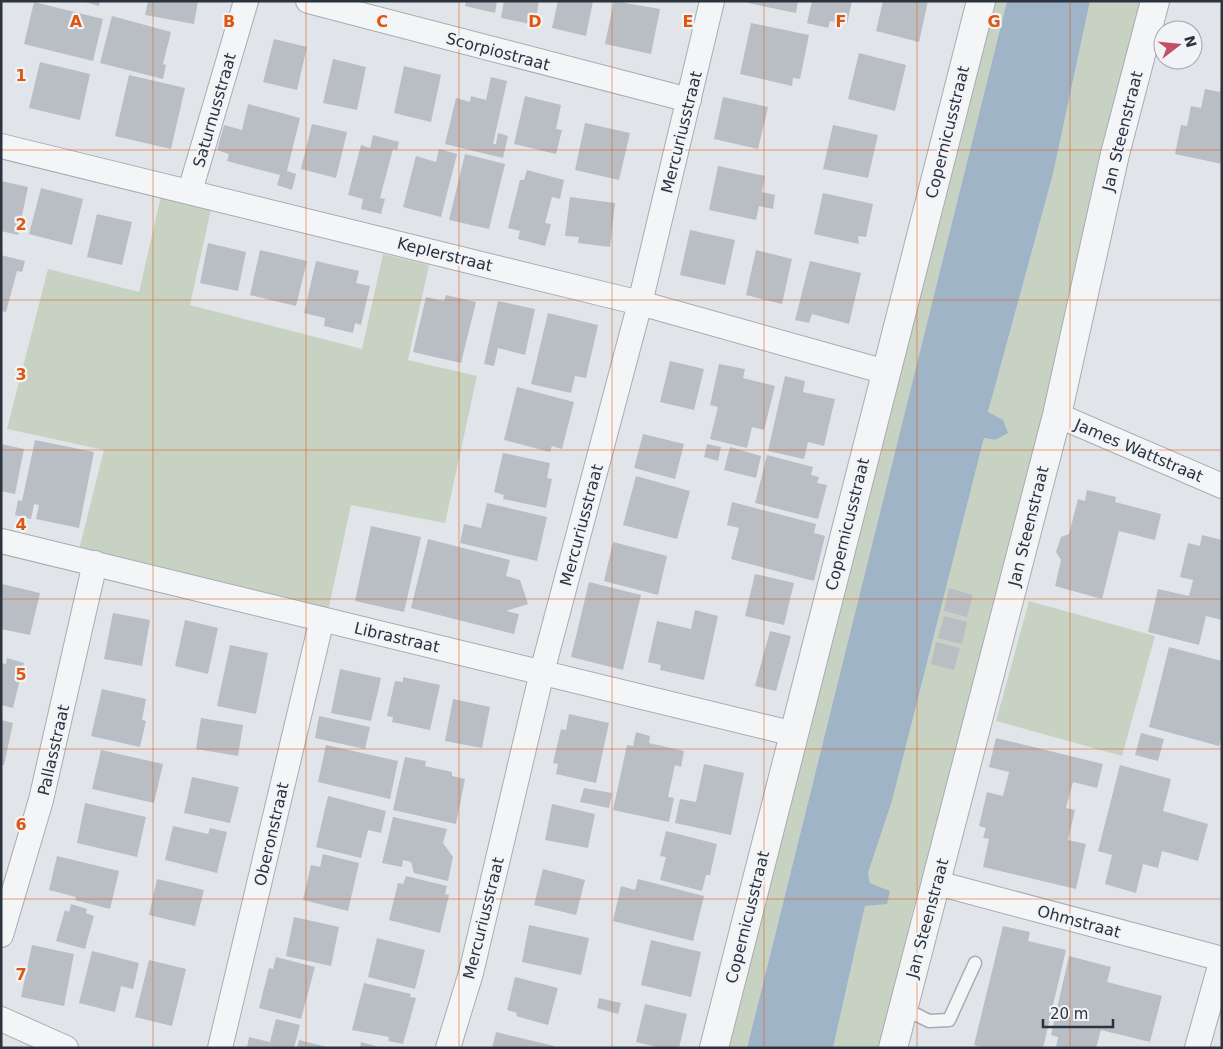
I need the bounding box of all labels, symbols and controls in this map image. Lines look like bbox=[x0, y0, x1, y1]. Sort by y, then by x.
text: A bbox=[70, 12, 83, 31]
text: B bbox=[223, 12, 235, 31]
text: C bbox=[376, 12, 388, 31]
text: D bbox=[528, 12, 542, 31]
text: E bbox=[683, 12, 693, 31]
text: F bbox=[836, 12, 846, 31]
text: G bbox=[987, 12, 1001, 31]
north arrow bbox=[1153, 20, 1203, 70]
street label: Scorpiostraat bbox=[444, 28, 552, 74]
text: N bbox=[1181, 34, 1200, 49]
street label: Saturnusstraat bbox=[189, 51, 240, 170]
street label: Copernicusstraat bbox=[922, 64, 973, 200]
text: 1 bbox=[15, 66, 27, 85]
street label: Mercuriusstraat bbox=[657, 69, 706, 195]
street label: Jan Steenstraat bbox=[1098, 69, 1147, 194]
text: 2 bbox=[15, 215, 27, 234]
street label: Keplerstraat bbox=[395, 233, 495, 276]
text: 3 bbox=[15, 365, 27, 384]
street label: James Wattstraat bbox=[1071, 414, 1206, 486]
street label: Copernicusstraat bbox=[822, 456, 873, 592]
street label: Mercuriusstraat bbox=[556, 462, 607, 588]
street label: Jan Steenstraat bbox=[1004, 464, 1053, 589]
text: 4 bbox=[15, 515, 27, 534]
street label: Librastraat bbox=[352, 618, 441, 657]
text: 5 bbox=[15, 665, 27, 684]
street label: Pallasstraat bbox=[34, 703, 73, 797]
street label: Oberonstraat bbox=[250, 780, 293, 888]
text: 6 bbox=[15, 815, 27, 834]
street label: Copernicusstraat bbox=[722, 849, 773, 985]
street label: Mercuriusstraat bbox=[459, 855, 508, 981]
street label: Jan Steenstraat bbox=[902, 856, 953, 981]
street label: Ohmstraat bbox=[1035, 901, 1123, 942]
text: 7 bbox=[15, 965, 27, 984]
scale bar bbox=[1043, 996, 1113, 1028]
text: 20 m bbox=[1050, 1005, 1088, 1023]

